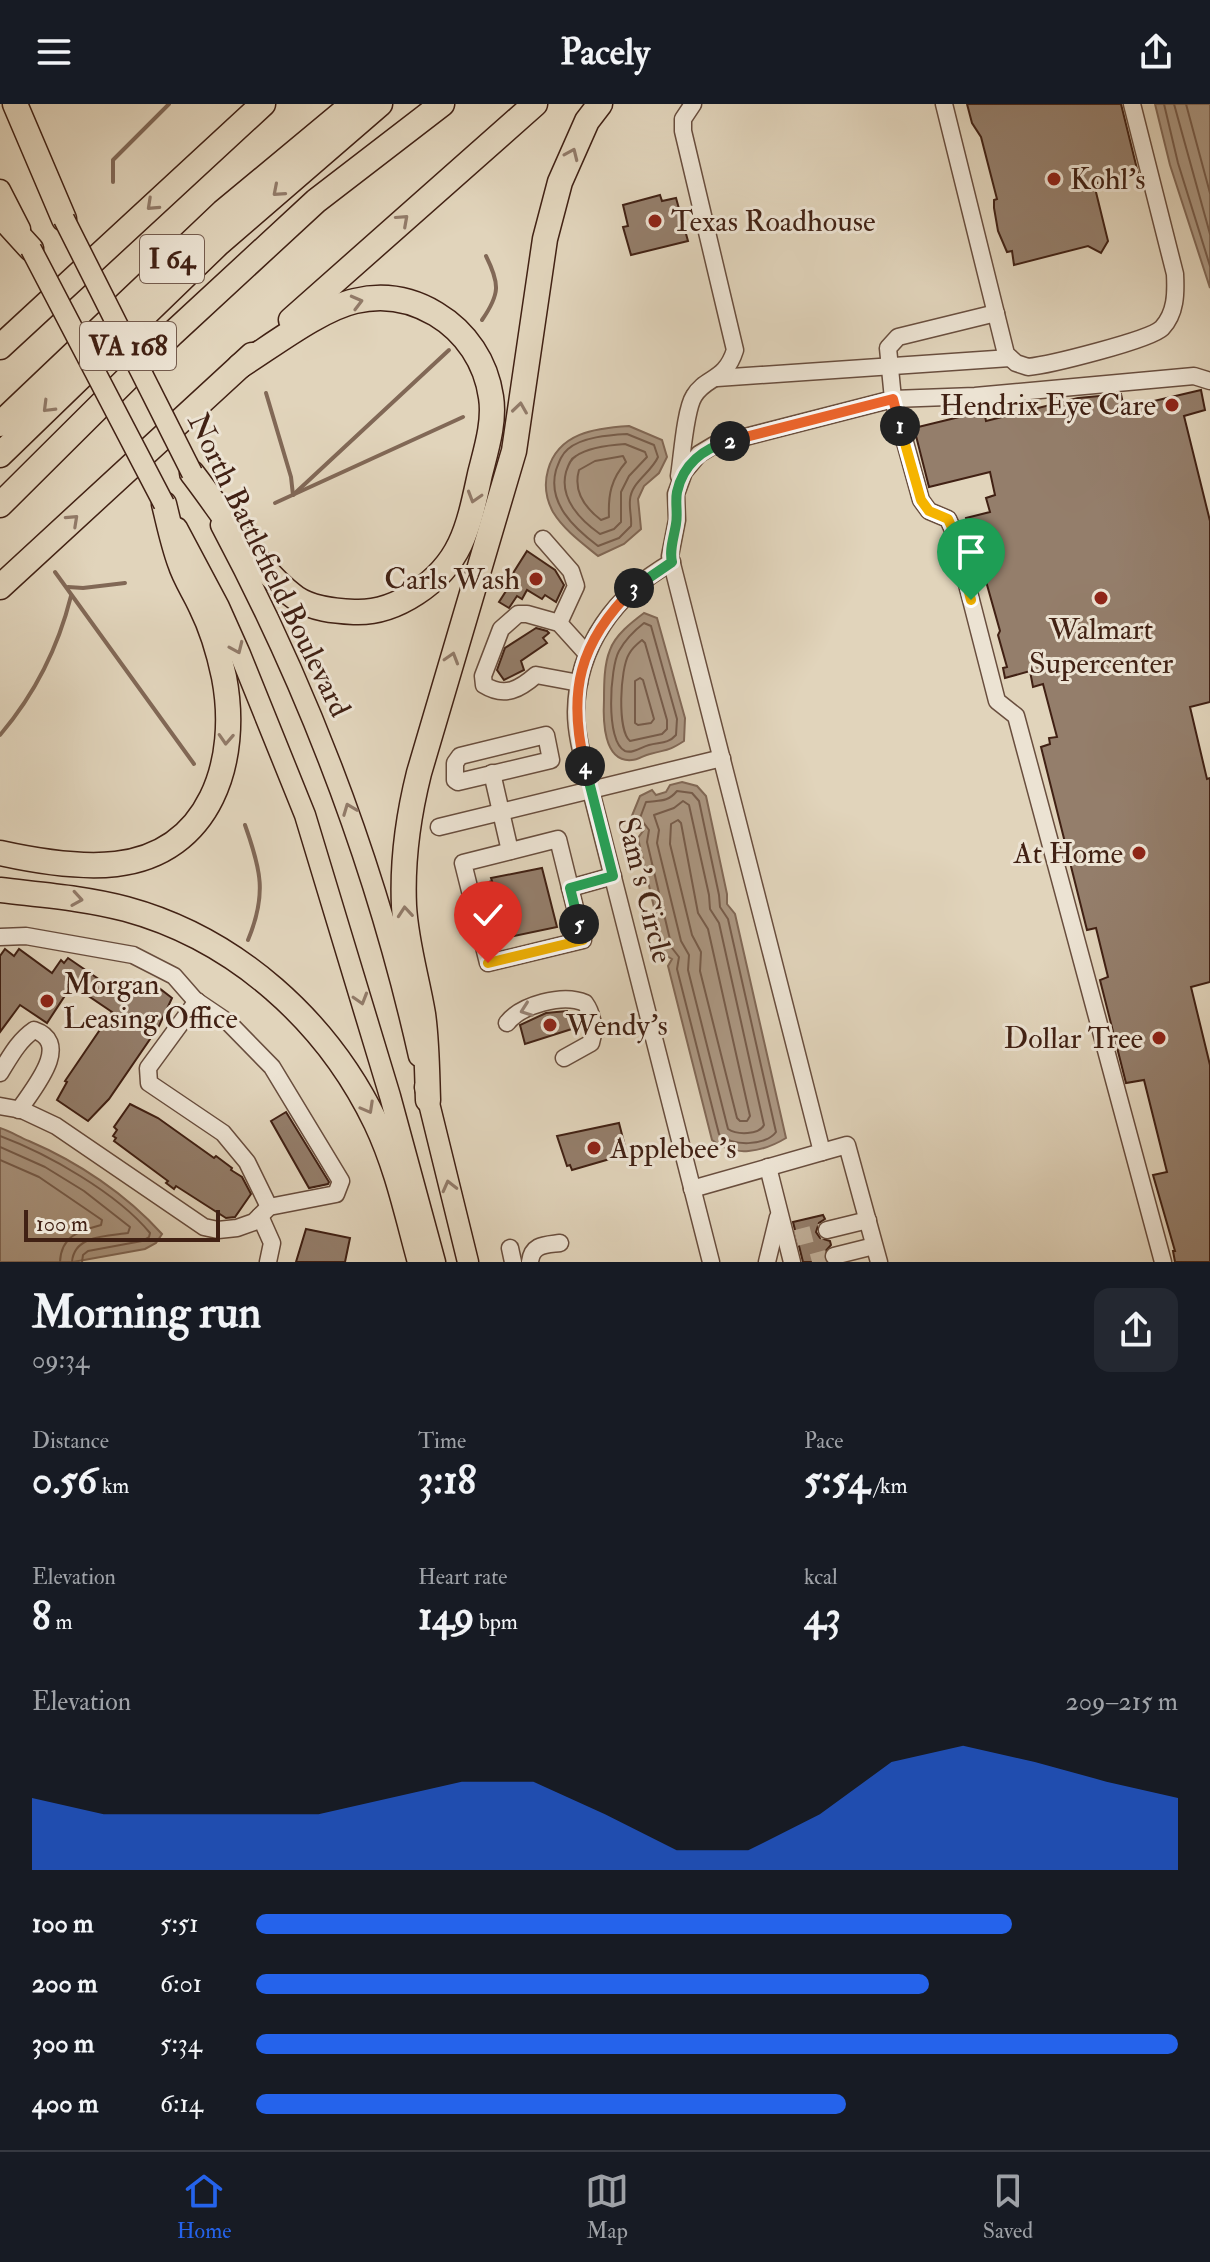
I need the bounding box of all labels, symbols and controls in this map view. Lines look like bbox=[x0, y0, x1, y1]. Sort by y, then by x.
icon: menu bbox=[32, 30, 76, 74]
text: Pacely bbox=[560, 30, 650, 75]
icon: share bbox=[1134, 30, 1178, 74]
one-way arrow bbox=[562, 148, 578, 162]
place label: Kohl's bbox=[1070, 161, 1146, 198]
marker: Kohl's bbox=[1045, 170, 1063, 188]
one-way arrow bbox=[273, 181, 288, 195]
one-way arrow bbox=[147, 196, 161, 210]
place label: Texas Roadhouse bbox=[671, 203, 876, 240]
marker: Texas Roadhouse bbox=[646, 212, 664, 230]
one-way arrow bbox=[393, 216, 408, 230]
road number: I 64 bbox=[140, 235, 204, 283]
one-way arrow bbox=[349, 294, 363, 311]
road number: VA 168 bbox=[80, 322, 176, 370]
place label: Hendrix Eye Care bbox=[939, 387, 1156, 424]
marker: Hendrix Eye Care bbox=[1163, 396, 1181, 414]
one-way arrow bbox=[43, 398, 57, 413]
one-way arrow bbox=[511, 401, 528, 415]
pin: 1 bbox=[880, 406, 920, 446]
street label: North Battlefield Boulevard bbox=[179, 407, 359, 723]
text: 1 bbox=[896, 412, 904, 440]
pin: 2 bbox=[710, 421, 750, 461]
text: 2 bbox=[724, 427, 736, 455]
one-way arrow bbox=[467, 489, 483, 503]
one-way arrow bbox=[63, 515, 78, 529]
pin bbox=[937, 518, 1005, 600]
icon: arrive bbox=[949, 530, 993, 574]
place label: Carls Wash bbox=[384, 561, 520, 598]
pin: 3 bbox=[614, 568, 654, 608]
marker: Carls Wash bbox=[527, 570, 545, 588]
text: 3 bbox=[630, 574, 638, 602]
marker: Walmart Supercenter bbox=[1092, 589, 1110, 607]
place label: Walmart Supercenter bbox=[1029, 611, 1173, 682]
one-way arrow bbox=[228, 640, 244, 655]
one-way arrow bbox=[443, 652, 459, 666]
one-way arrow bbox=[218, 733, 235, 746]
pin: 4 bbox=[565, 746, 605, 786]
text: 4 bbox=[579, 752, 591, 780]
one-way arrow bbox=[342, 803, 359, 817]
street label: Sam's Circle bbox=[609, 813, 681, 967]
place label: At Home bbox=[1013, 835, 1123, 872]
marker: At Home bbox=[1130, 844, 1148, 862]
pin bbox=[454, 881, 522, 963]
one-way arrow bbox=[71, 890, 84, 907]
icon: check bbox=[466, 893, 510, 937]
pin: 5 bbox=[559, 904, 599, 944]
one-way arrow bbox=[397, 905, 414, 918]
text: 5 bbox=[574, 910, 584, 938]
place label: Morgan Leasing Office bbox=[63, 966, 238, 1037]
marker: Morgan Leasing Office bbox=[38, 992, 56, 1010]
one-way arrow bbox=[352, 992, 368, 1005]
one-way arrow bbox=[520, 1000, 534, 1017]
place label: Wendy's bbox=[565, 1007, 668, 1044]
marker: Wendy's bbox=[541, 1016, 559, 1034]
place label: Dollar Tree bbox=[1004, 1020, 1143, 1057]
marker: Dollar Tree bbox=[1150, 1029, 1168, 1047]
one-way arrow bbox=[358, 1100, 373, 1115]
place label: Applebee's bbox=[609, 1130, 737, 1167]
marker: Applebee's bbox=[585, 1139, 603, 1157]
one-way arrow bbox=[441, 1180, 458, 1194]
scale bar bbox=[24, 1206, 220, 1242]
text: 100 m bbox=[36, 1210, 88, 1238]
text: Morning run bbox=[32, 1286, 261, 1341]
button: share bbox=[1094, 1288, 1178, 1372]
text: 09:34 bbox=[32, 1344, 89, 1376]
text: Distance bbox=[32, 1427, 109, 1455]
text: Time bbox=[418, 1427, 466, 1455]
text: Pace bbox=[804, 1427, 843, 1455]
text: 0.56 bbox=[32, 1455, 97, 1506]
text: 3:18 bbox=[418, 1455, 476, 1506]
text: 5:54 bbox=[804, 1455, 870, 1506]
text: km bbox=[97, 1472, 129, 1500]
text: /km bbox=[870, 1472, 908, 1500]
text: Elevation bbox=[32, 1563, 116, 1591]
text: Heart rate bbox=[418, 1563, 508, 1591]
text: kcal bbox=[804, 1563, 838, 1591]
text: 8 bbox=[32, 1591, 51, 1642]
text: 149 bbox=[418, 1591, 474, 1642]
text: 43 bbox=[804, 1591, 841, 1642]
text: m bbox=[51, 1608, 72, 1636]
text: bpm bbox=[474, 1608, 518, 1636]
text: Elevation bbox=[32, 1686, 131, 1718]
text: 209–215 m bbox=[1066, 1686, 1178, 1718]
text: 100 m bbox=[32, 1908, 93, 1940]
text: 5:51 bbox=[160, 1908, 199, 1940]
text: 200 m bbox=[32, 1968, 97, 2000]
text: 6:01 bbox=[160, 1968, 202, 2000]
text: 300 m bbox=[32, 2028, 94, 2060]
text: 5:34 bbox=[160, 2028, 202, 2060]
text: 400 m bbox=[32, 2088, 98, 2120]
text: 6:14 bbox=[160, 2088, 203, 2120]
tab: Home bbox=[177, 2169, 231, 2245]
tab: Map bbox=[585, 2169, 629, 2245]
tab: Saved bbox=[983, 2169, 1033, 2245]

